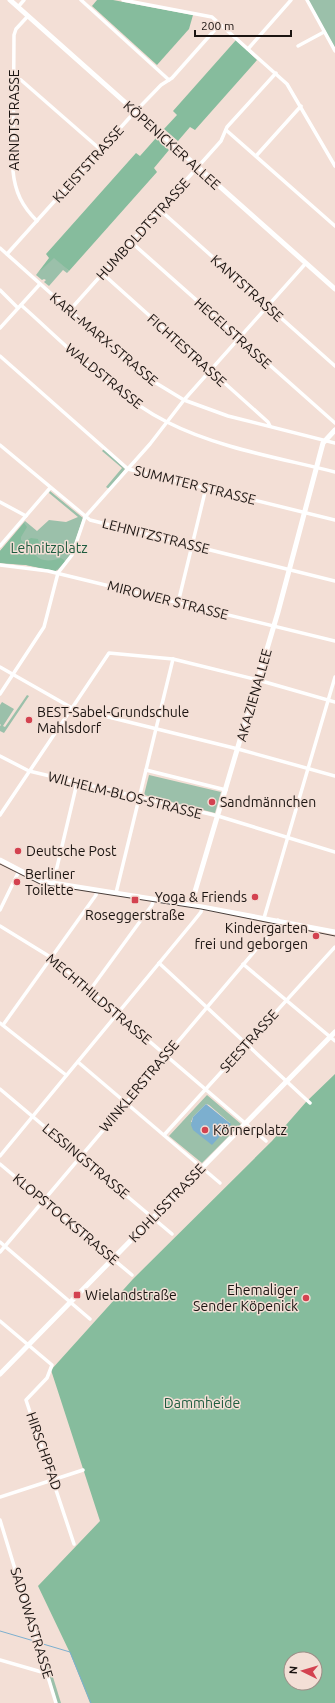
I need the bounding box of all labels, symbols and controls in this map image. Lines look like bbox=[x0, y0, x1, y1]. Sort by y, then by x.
scale bar bbox=[195, 12, 291, 38]
text: 200 m bbox=[201, 19, 234, 32]
street label: ARNDTSTRASSE bbox=[6, 69, 22, 171]
street label: KÖPENICKER ALLEE bbox=[120, 97, 224, 193]
street label: KLEISTSTRASSE bbox=[49, 122, 127, 206]
street label: HUMBOLDTSTRASSE bbox=[93, 175, 193, 283]
street label: KANTSTRASSE bbox=[207, 251, 287, 325]
street label: KARL-MARX-STRASSE bbox=[47, 289, 161, 389]
street label: HEGELSTRASSE bbox=[191, 294, 275, 372]
street label: FICHTESTRASSE bbox=[144, 310, 230, 390]
street label: WALDSTRASSE bbox=[62, 340, 146, 412]
street label: SUMMTER STRASSE bbox=[132, 462, 258, 508]
street label: LEHNITZSTRASSE bbox=[101, 515, 212, 557]
park label: Lehnitzplatz bbox=[10, 540, 88, 556]
street label: MIROWER STRASSE bbox=[106, 577, 230, 623]
street label: AKAZIENALLEE bbox=[233, 647, 275, 743]
place label: BEST-Sabel-Grundschule Mahlsdorf bbox=[37, 704, 189, 736]
marker: BEST-Sabel-Grundschule Mahlsdorf bbox=[24, 715, 34, 725]
street label: WILHELM-BLOS-STRASSE bbox=[46, 768, 204, 822]
place label: Sandmännchen bbox=[220, 794, 316, 810]
marker: Sandmännchen bbox=[207, 797, 217, 807]
place label: Deutsche Post bbox=[26, 843, 117, 859]
marker: Deutsche Post bbox=[13, 846, 23, 856]
place label: Berliner Toilette bbox=[25, 866, 76, 898]
marker: Berliner Toilette bbox=[12, 877, 22, 887]
place label: Yoga & Friends bbox=[155, 889, 247, 905]
marker: Yoga & Friends bbox=[250, 892, 260, 902]
marker: Roseggerstraße bbox=[130, 895, 140, 905]
place label: Roseggerstraße bbox=[85, 907, 185, 923]
place label: Kindergarten frei und geborgen bbox=[194, 920, 308, 952]
marker: Kindergarten frei und geborgen bbox=[311, 931, 321, 941]
street label: MECHTHILDSTRASSE bbox=[43, 950, 155, 1048]
street label: SEESTRASSE bbox=[217, 1006, 282, 1076]
street label: WINKLERSTRASSE bbox=[96, 1037, 182, 1135]
street label: LESSINGSTRASSE bbox=[39, 1120, 133, 1202]
place label: Körnerplatz bbox=[213, 1122, 287, 1138]
marker: Körnerplatz bbox=[200, 1125, 210, 1135]
street label: KOHLISSTRASSE bbox=[126, 1160, 209, 1246]
street label: KLOPSTOCKSTRASSE bbox=[10, 1170, 122, 1268]
place label: Ehemaliger Sender Köpenick bbox=[193, 1282, 299, 1314]
place label: Wielandstraße bbox=[85, 1287, 177, 1303]
marker: Wielandstraße bbox=[72, 1290, 82, 1300]
marker: Ehemaliger Sender Köpenick bbox=[301, 1293, 311, 1303]
park label: Dammheide bbox=[164, 1395, 240, 1411]
street label: HIRSCHPFAD bbox=[23, 1410, 65, 1492]
street label: SADOWASTRASSE bbox=[7, 1566, 57, 1681]
north arrow bbox=[283, 1651, 323, 1691]
text: N bbox=[287, 1666, 299, 1675]

